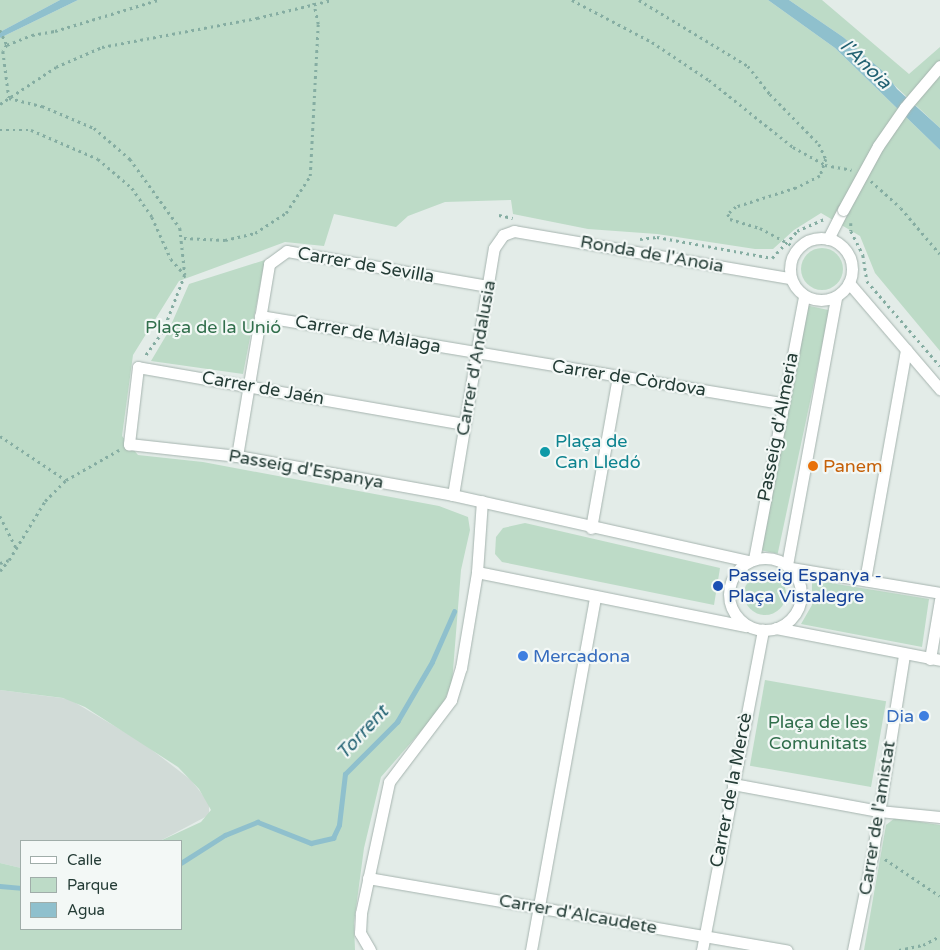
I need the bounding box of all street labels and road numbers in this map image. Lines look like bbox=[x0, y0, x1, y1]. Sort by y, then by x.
street label: Ronda de l'Anoia bbox=[579, 231, 725, 277]
street label: Carrer de Sevilla bbox=[296, 242, 436, 288]
street label: Carrer d'Andalusia bbox=[452, 278, 500, 438]
street label: Carrer de Màlaga bbox=[293, 311, 443, 357]
street label: Passeig d'Almeria bbox=[753, 351, 803, 503]
street label: Carrer de Còrdova bbox=[550, 355, 708, 401]
street label: Carrer de Jaén bbox=[200, 367, 326, 409]
street label: Passeig d'Espanya bbox=[227, 445, 385, 493]
street label: Carrer de la Mercè bbox=[705, 711, 757, 869]
street label: Carrer de l'amistat bbox=[854, 739, 900, 897]
street label: Carrer d'Alcaudete bbox=[497, 889, 659, 939]

